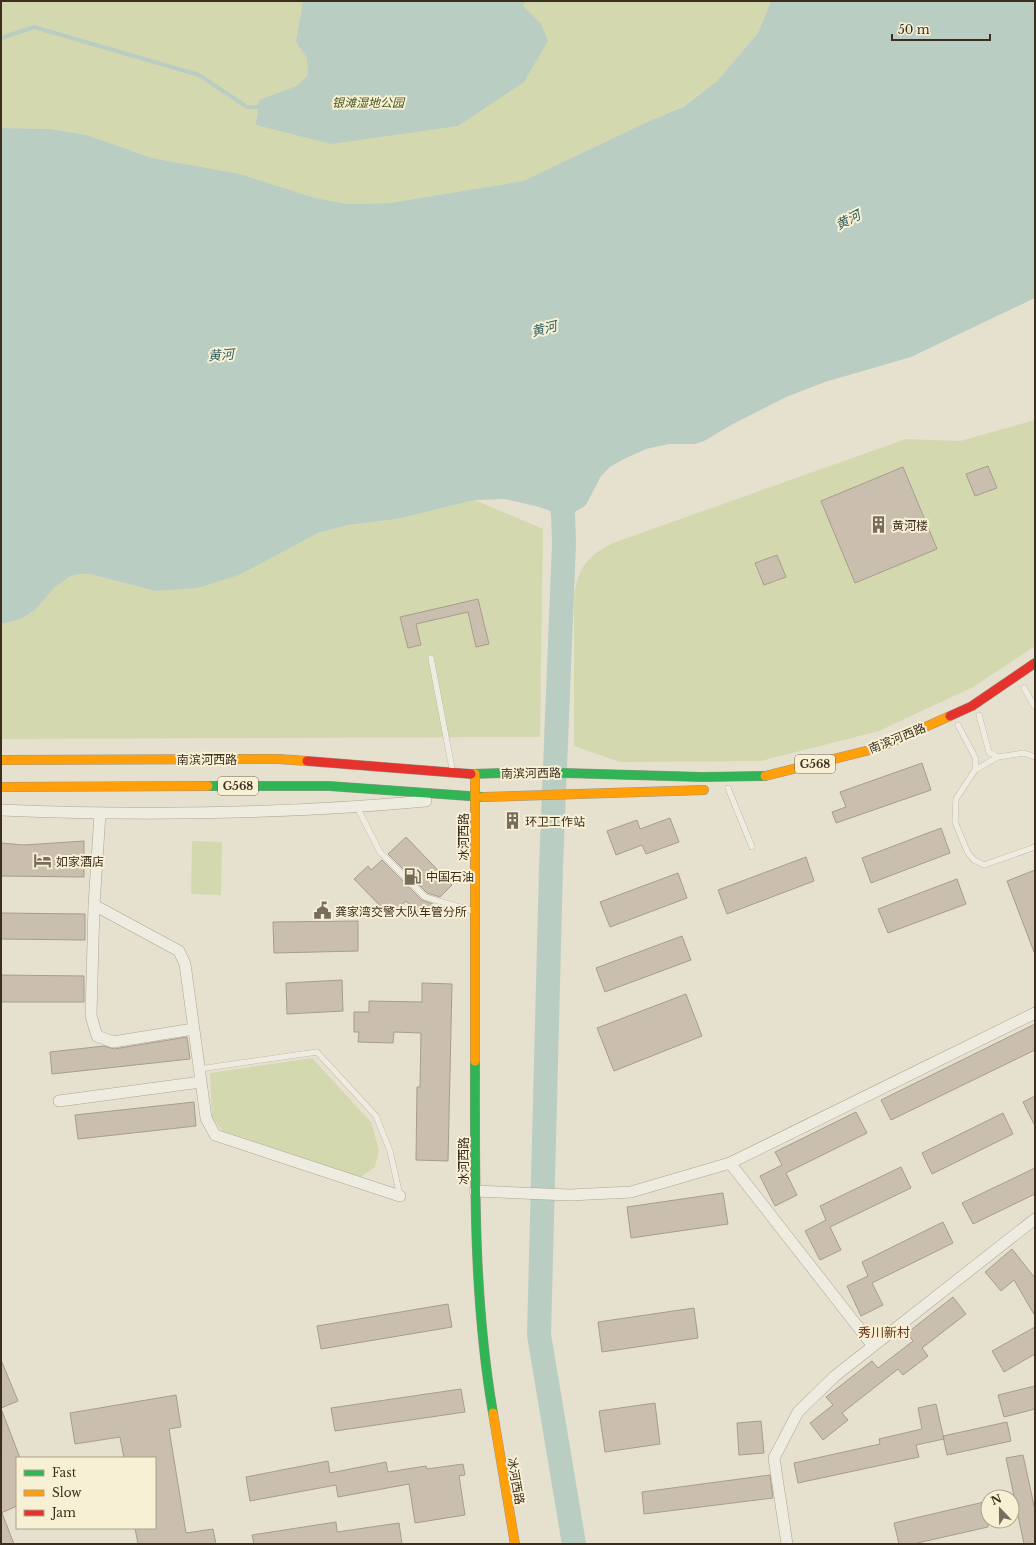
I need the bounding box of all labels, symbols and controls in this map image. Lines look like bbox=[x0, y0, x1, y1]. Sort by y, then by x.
scale bar bbox=[892, 16, 990, 42]
text: 50 m bbox=[898, 22, 930, 37]
park label: 银滩湿地公园 bbox=[332, 95, 406, 110]
water label: 黄河 bbox=[833, 205, 866, 233]
water label: 黄河 bbox=[529, 317, 562, 340]
water label: 黄河 bbox=[207, 345, 238, 364]
building icon: 黄河楼 bbox=[869, 515, 889, 535]
place label: 黄河楼 bbox=[892, 518, 928, 533]
street label: 南滨河西路 bbox=[866, 720, 928, 756]
street label: 南滨河西路 bbox=[177, 752, 237, 767]
road number: G568 bbox=[795, 755, 835, 773]
street label: 南滨河西路 bbox=[501, 765, 561, 781]
road number: G568 bbox=[218, 777, 258, 795]
building icon: 环卫工作站 bbox=[502, 811, 522, 831]
street label: 冰河西路 bbox=[456, 813, 471, 861]
place label: 环卫工作站 bbox=[525, 814, 585, 829]
hotel icon: 如家酒店 bbox=[33, 851, 53, 871]
place label: 如家酒店 bbox=[56, 854, 104, 869]
fuel station icon: 中国石油 bbox=[403, 866, 423, 886]
place label: 中国石油 bbox=[426, 869, 474, 884]
public building icon: 龚家湾交警大队车管分所 bbox=[312, 901, 332, 921]
place label: 龚家湾交警大队车管分所 bbox=[335, 904, 467, 919]
street label: 冰河西路 bbox=[456, 1137, 471, 1185]
district label: 秀川新村 bbox=[858, 1324, 910, 1341]
street label: 冰河西路 bbox=[504, 1456, 528, 1506]
legend bbox=[16, 1457, 156, 1529]
text: Fast bbox=[52, 1465, 77, 1480]
text: Slow bbox=[52, 1485, 82, 1500]
north arrow bbox=[980, 1489, 1020, 1529]
text: N bbox=[989, 1491, 1004, 1508]
text: Jam bbox=[50, 1505, 76, 1520]

